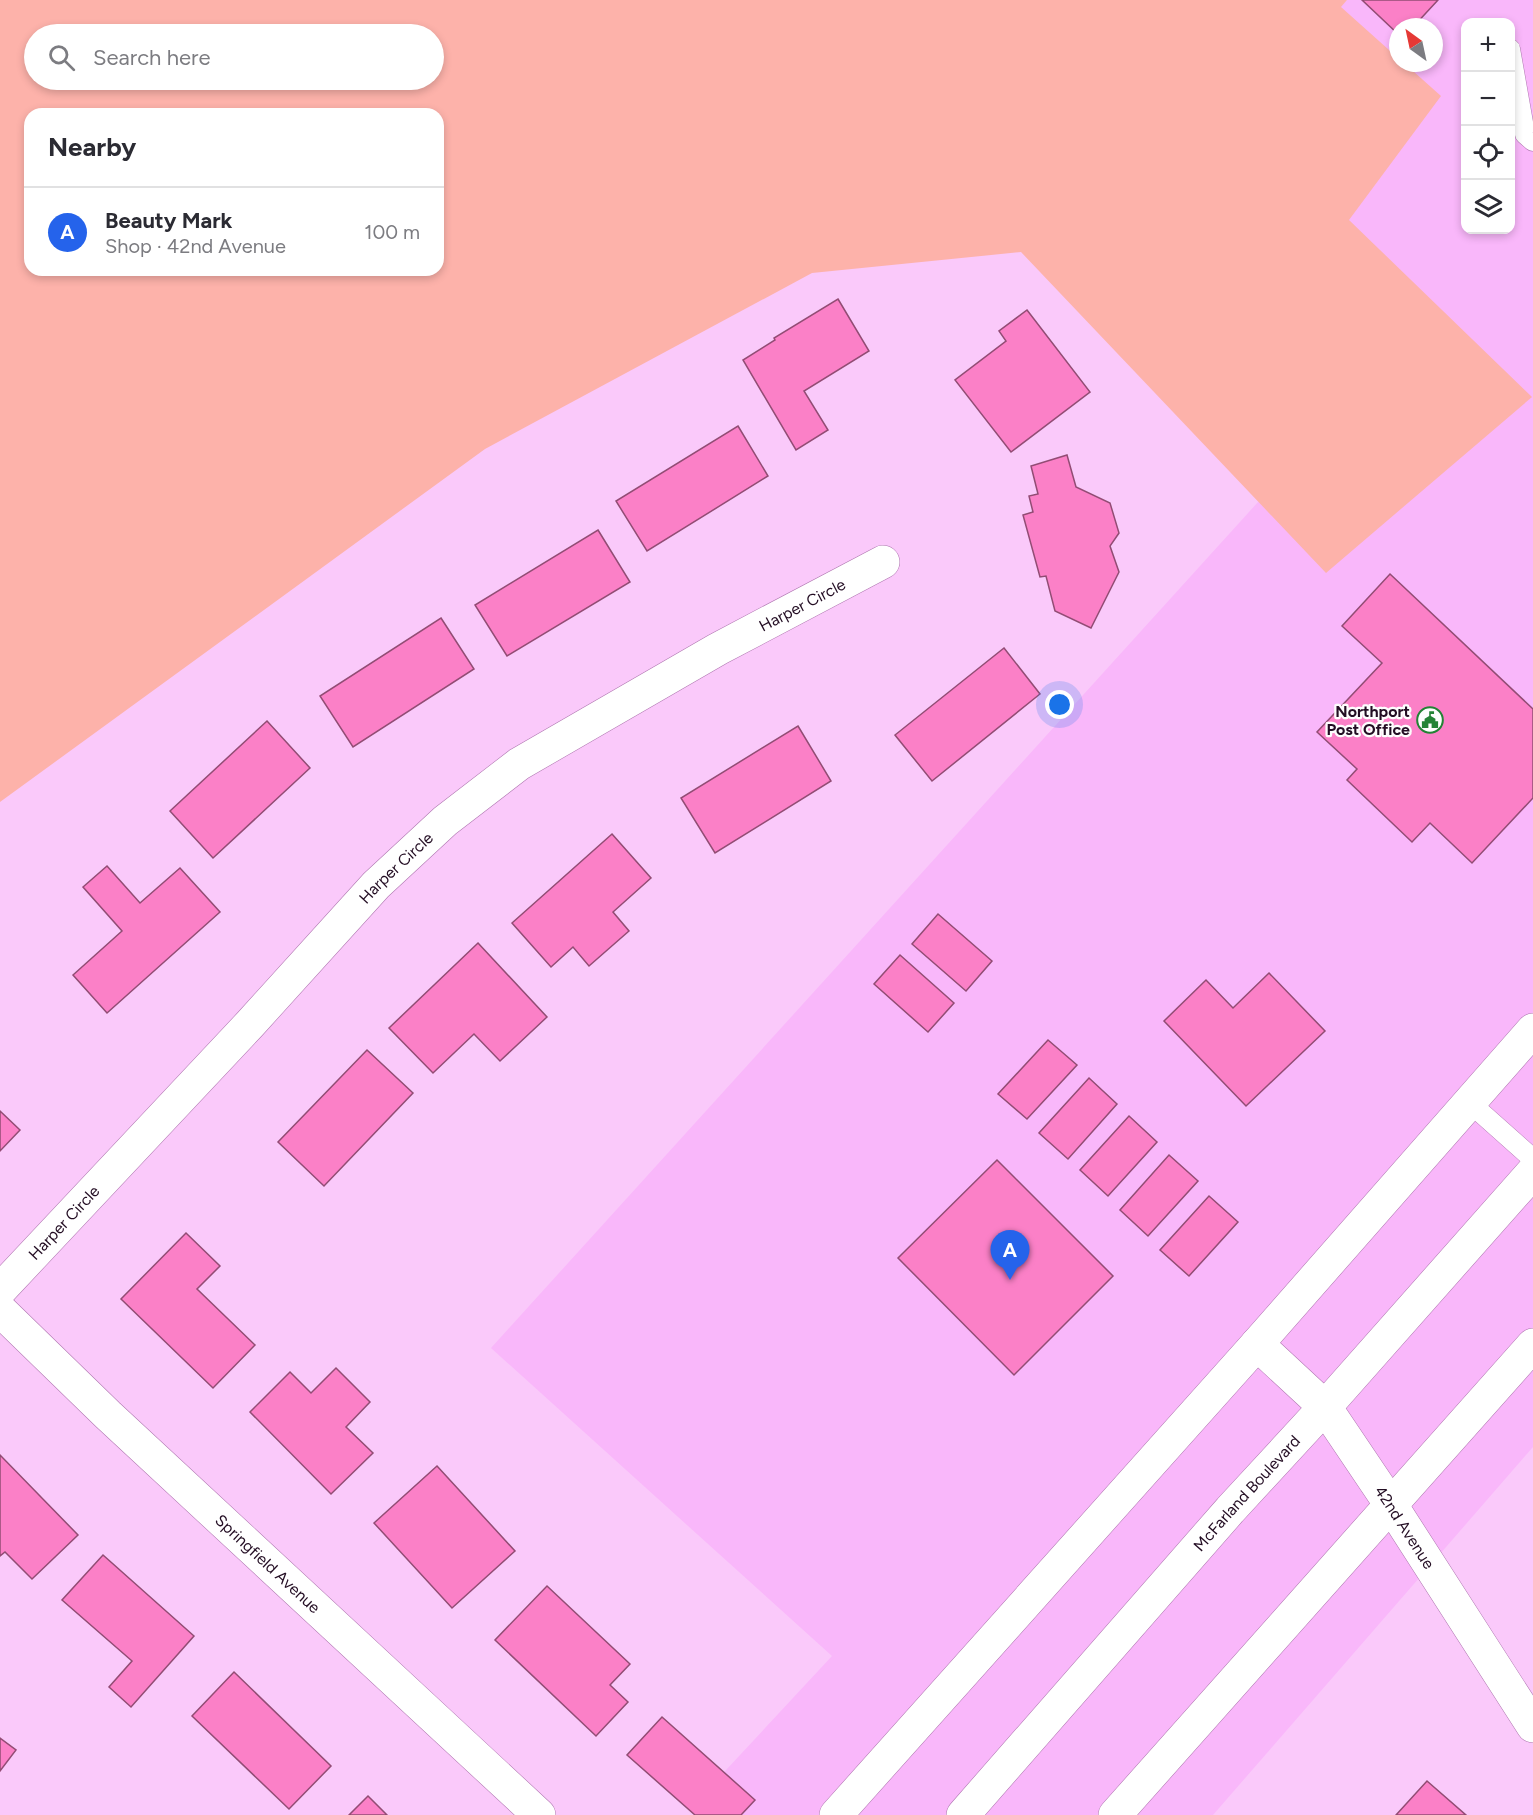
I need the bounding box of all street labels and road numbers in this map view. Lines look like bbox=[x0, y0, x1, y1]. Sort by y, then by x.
street label: Harper Circle bbox=[756, 574, 849, 635]
street label: Harper Circle bbox=[355, 828, 437, 907]
street label: Harper Circle bbox=[24, 1181, 103, 1263]
street label: McFarland Boulevard bbox=[1189, 1431, 1304, 1555]
street label: 42nd Avenue bbox=[1371, 1482, 1439, 1572]
street label: Springfield Avenue bbox=[212, 1510, 325, 1617]

